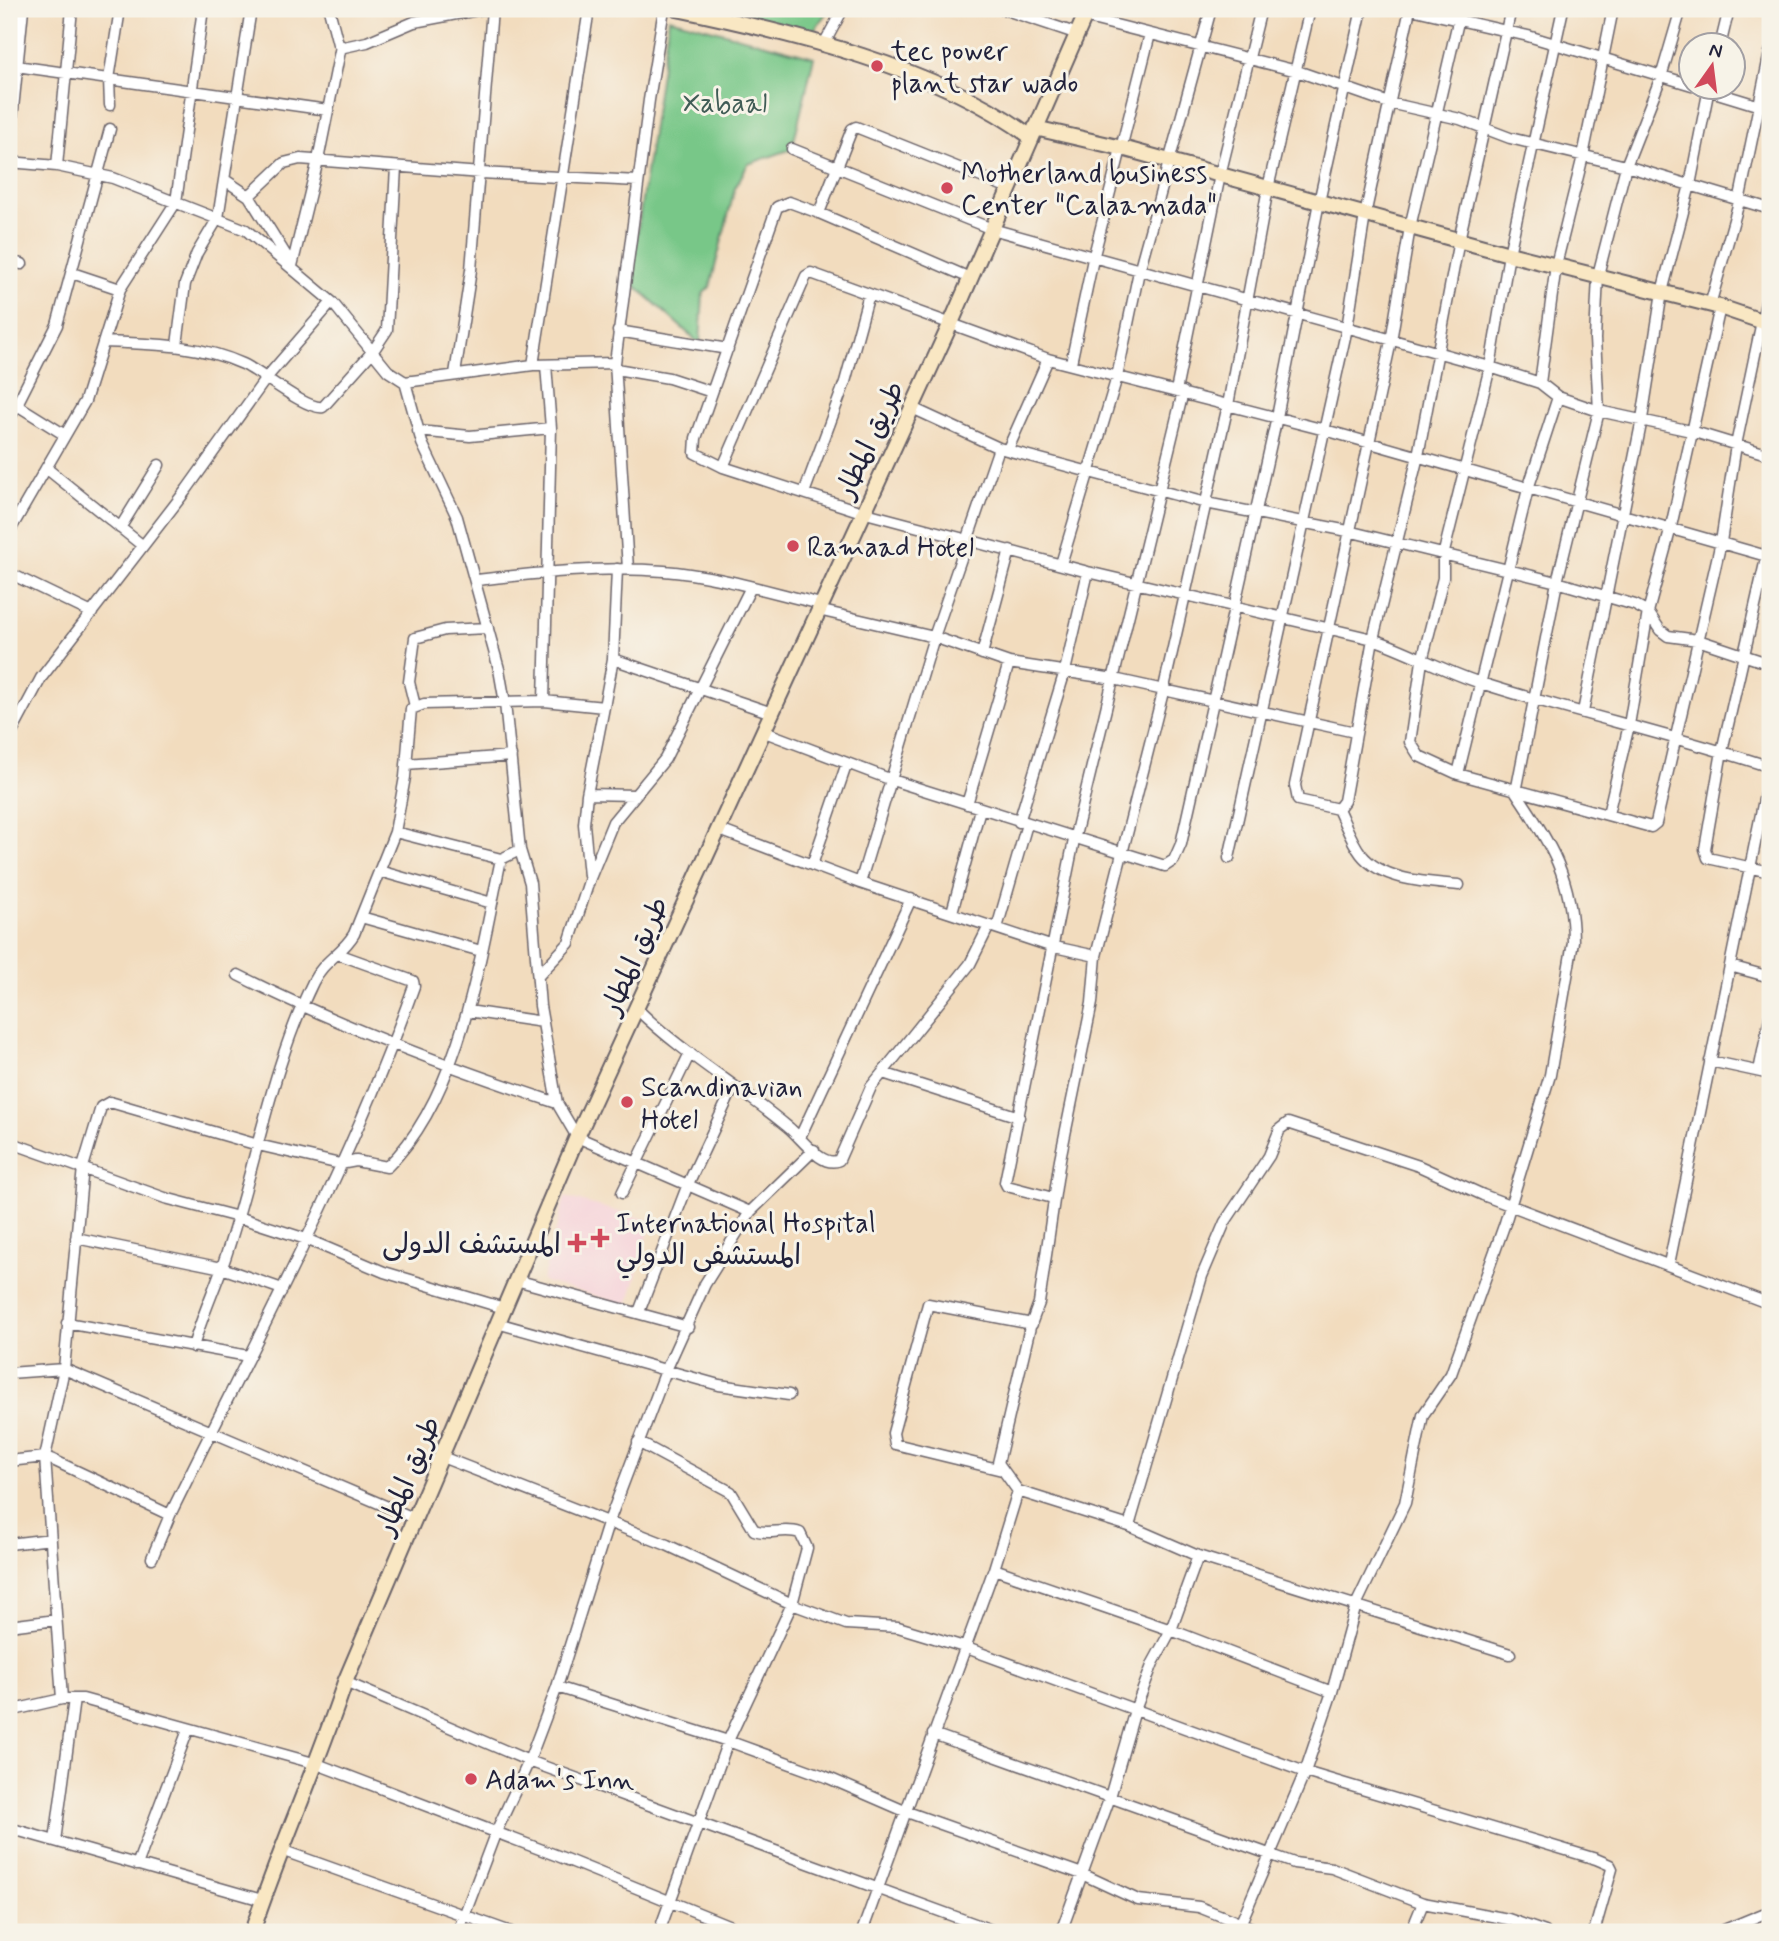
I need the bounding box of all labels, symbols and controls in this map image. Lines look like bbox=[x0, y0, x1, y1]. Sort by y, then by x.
north arrow bbox=[1678, 32, 1748, 102]
place label: tec power plant star wado bbox=[890, 34, 1078, 103]
text: N bbox=[1707, 37, 1725, 65]
marker: tec power plant star wado bbox=[869, 58, 885, 74]
park label: Xabaal bbox=[683, 86, 767, 123]
place label: Motherland business Center "Calaamada" bbox=[961, 156, 1217, 225]
marker: Motherland business Center "Calaamada" bbox=[939, 180, 955, 196]
street label: طريق المطار bbox=[827, 376, 914, 506]
place label: Ramaad Hotel bbox=[807, 530, 974, 567]
marker: Ramaad Hotel bbox=[785, 538, 801, 554]
street label: طريق المطار bbox=[593, 891, 679, 1022]
place label: Scandinavian Hotel bbox=[641, 1070, 803, 1139]
marker: Scandinavian Hotel bbox=[619, 1094, 635, 1110]
place label: International Hospital المستشفى الدولي bbox=[616, 1206, 876, 1279]
place label: المستشف الدولى bbox=[382, 1227, 561, 1264]
marker: International Hospital المستشفى الدولي bbox=[590, 1228, 610, 1248]
marker: المستشف الدولى bbox=[567, 1233, 587, 1253]
street label: طريق المطار bbox=[367, 1411, 451, 1543]
place label: Adam's Inn bbox=[485, 1763, 634, 1800]
marker: Adam's Inn bbox=[463, 1771, 479, 1787]

